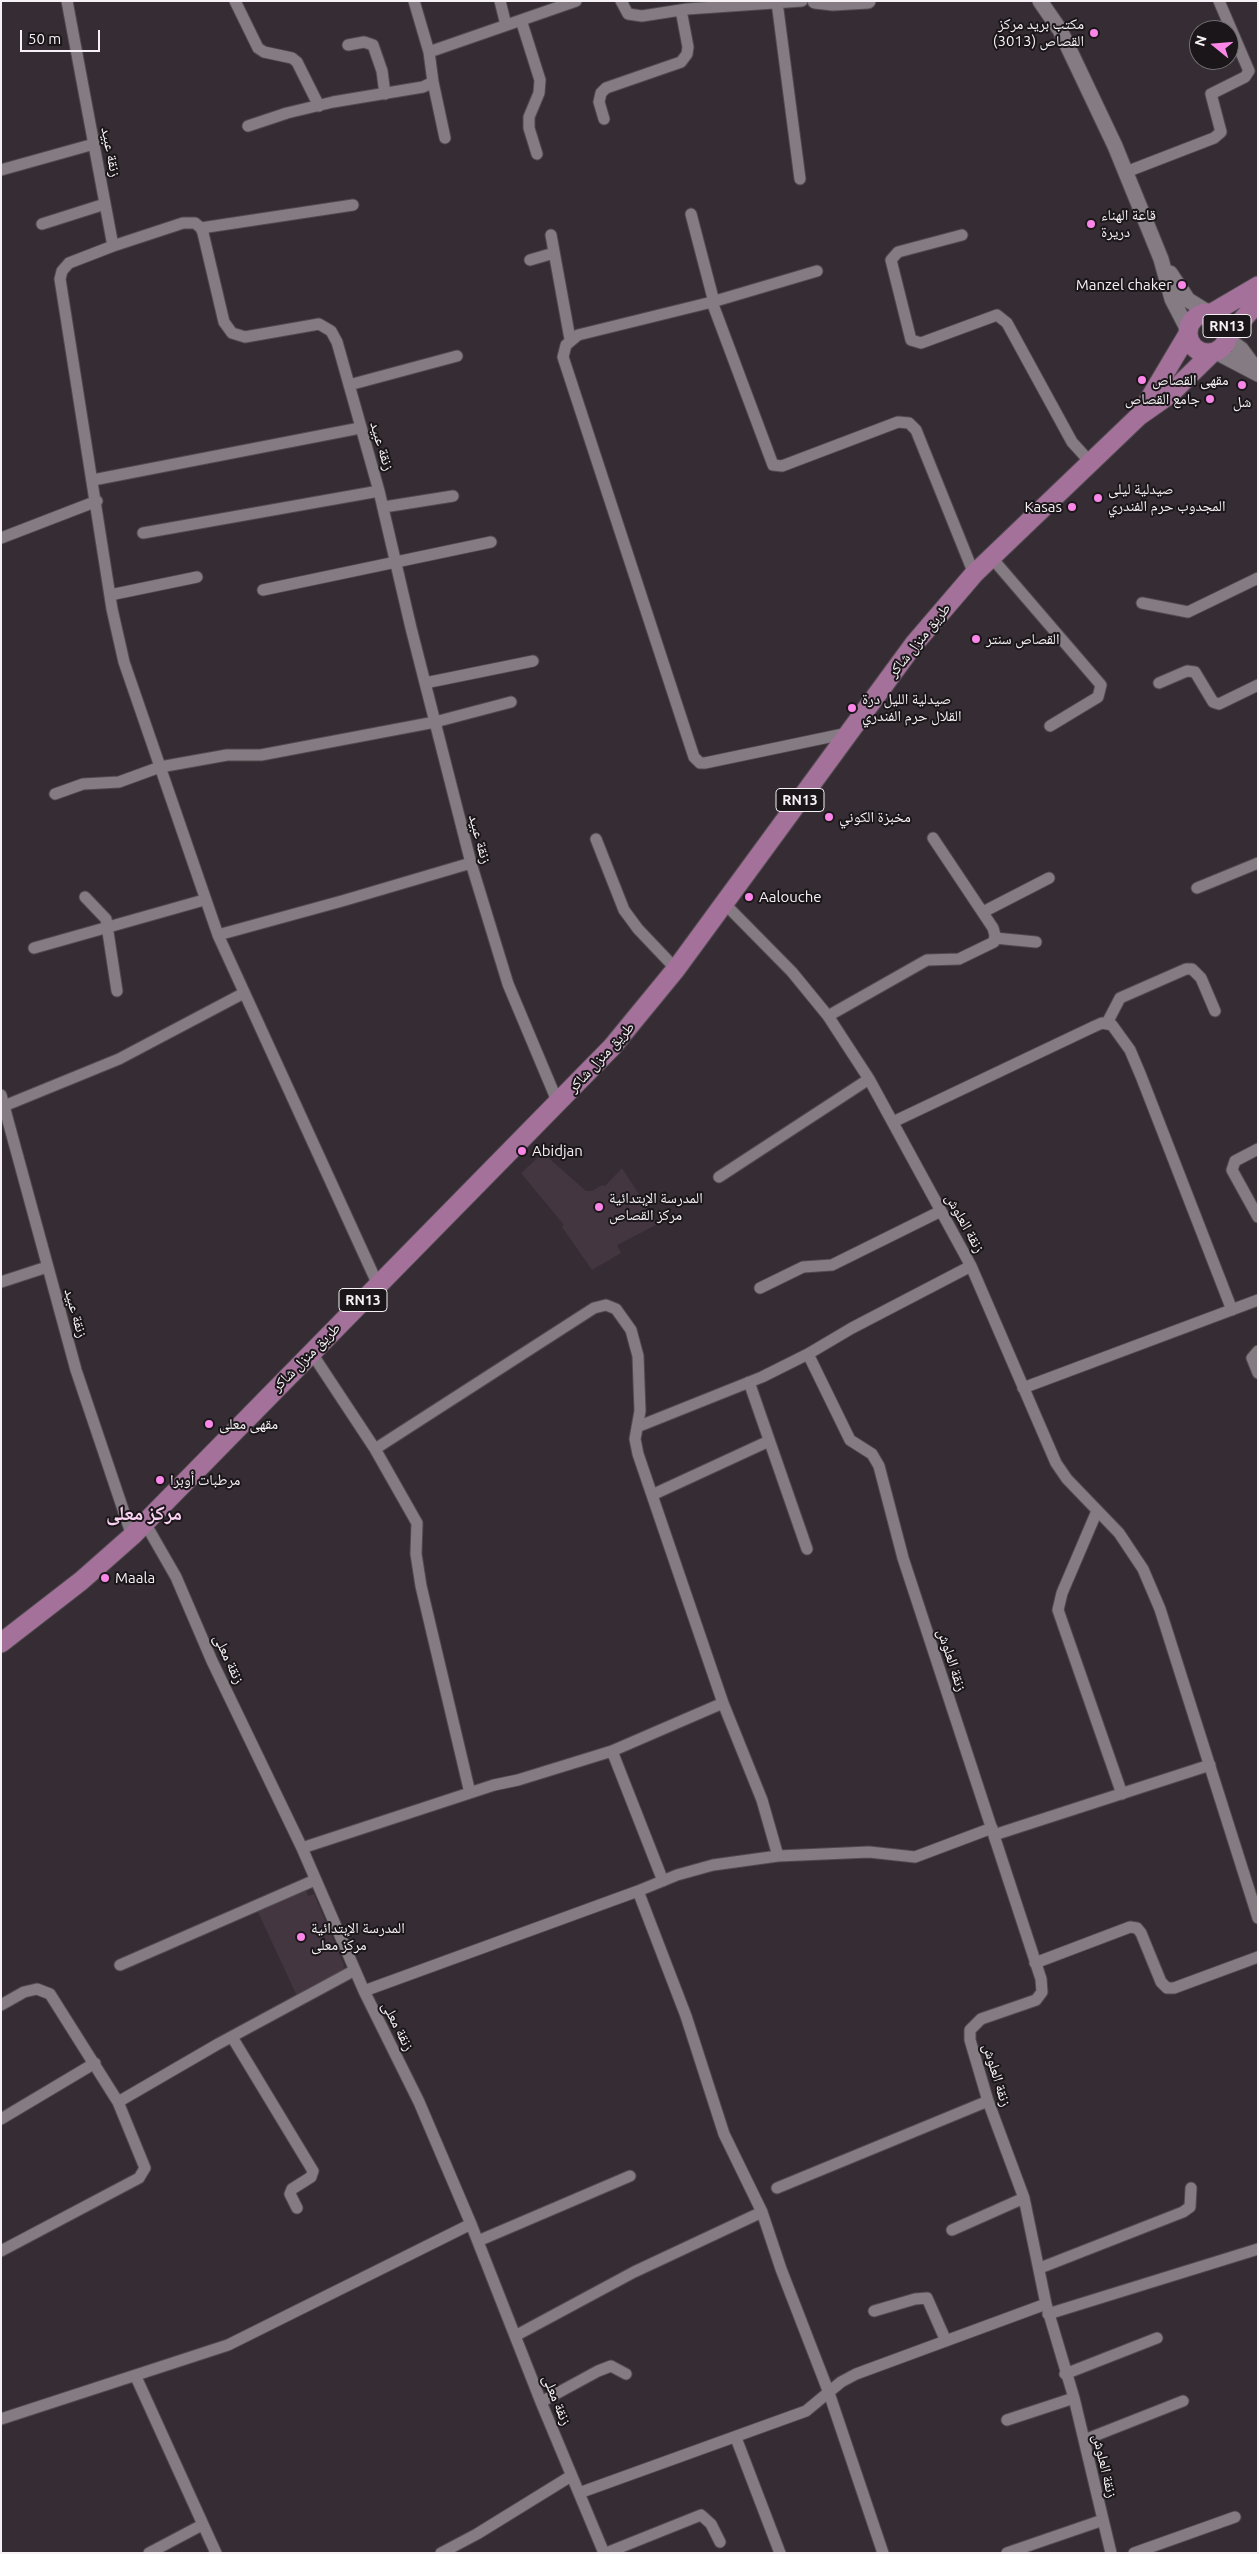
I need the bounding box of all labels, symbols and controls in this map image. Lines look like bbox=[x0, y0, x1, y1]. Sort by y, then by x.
place label: مكتب بريد مركز القصاص (3013) bbox=[993, 15, 1084, 50]
scale bar bbox=[22, 20, 102, 52]
north arrow bbox=[1189, 20, 1239, 70]
marker: مكتب بريد مركز القصاص (3013) bbox=[1088, 27, 1100, 39]
text: 50 m bbox=[28, 30, 61, 47]
text: N bbox=[1191, 34, 1210, 48]
street label: زنقة عبيد bbox=[97, 126, 125, 178]
place label: قاعة الهناء دريرة bbox=[1101, 206, 1156, 241]
marker: قاعة الهناء دريرة bbox=[1085, 218, 1097, 230]
place label: Manzel chaker bbox=[1076, 276, 1172, 294]
marker: Manzel chaker bbox=[1176, 279, 1188, 291]
road number: RN13 bbox=[1203, 314, 1251, 338]
place label: مقهى القصاص bbox=[1152, 371, 1229, 389]
marker: مقهى القصاص bbox=[1136, 374, 1148, 386]
marker: شل bbox=[1236, 379, 1248, 391]
place label: جامع القصاص bbox=[1125, 390, 1200, 408]
marker: جامع القصاص bbox=[1204, 393, 1216, 405]
place label: شل bbox=[1233, 393, 1251, 411]
street label: زنقة عبيد bbox=[366, 419, 398, 473]
place label: صيدلية ليلى المجدوب حرم الفندري bbox=[1108, 480, 1226, 515]
marker: صيدلية ليلى المجدوب حرم الفندري bbox=[1092, 492, 1104, 504]
place label: Kasas bbox=[1024, 498, 1062, 516]
marker: Kasas bbox=[1066, 501, 1078, 513]
street label: طريق منزل شاكر bbox=[884, 599, 954, 681]
place label: القصاص سنتر bbox=[986, 630, 1060, 648]
marker: القصاص سنتر bbox=[970, 633, 982, 645]
place label: صيدلية الليل درة القلال حرم الفندري bbox=[862, 690, 962, 725]
marker: صيدلية الليل درة القلال حرم الفندري bbox=[846, 702, 858, 714]
road number: RN13 bbox=[776, 788, 824, 812]
place label: مخبزة الكوني bbox=[839, 808, 911, 826]
marker: مخبزة الكوني bbox=[823, 811, 835, 823]
street label: زنقة عبيد bbox=[465, 812, 495, 866]
place label: Aalouche bbox=[759, 888, 822, 906]
marker: Aalouche bbox=[743, 891, 755, 903]
street label: طريق منزل شاكر bbox=[564, 1018, 638, 1096]
place label: Abidjan bbox=[532, 1142, 583, 1160]
marker: Abidjan bbox=[516, 1145, 528, 1157]
place label: المدرسة الإبتدائية مركز القصاص bbox=[609, 1189, 703, 1224]
street label: زنقة العلوش bbox=[941, 1190, 989, 1256]
marker: المدرسة الإبتدائية مركز القصاص bbox=[593, 1201, 605, 1213]
street label: زنقة عبيد bbox=[60, 1286, 92, 1340]
road number: RN13 bbox=[339, 1288, 387, 1312]
street label: طريق منزل شاكر bbox=[268, 1319, 344, 1395]
place label: مقهى معلى bbox=[219, 1415, 278, 1433]
marker: مقهى معلى bbox=[203, 1418, 215, 1430]
place label: مرطبات أوبرا bbox=[170, 1471, 240, 1489]
marker: مرطبات أوبرا bbox=[154, 1474, 166, 1486]
district label: مركز معلى bbox=[106, 1501, 182, 1525]
place label: Maala bbox=[115, 1569, 155, 1587]
marker: Maala bbox=[99, 1572, 111, 1584]
street label: زنقة العلوش bbox=[933, 1626, 971, 1694]
street label: زنقة معلى bbox=[210, 1631, 248, 1687]
place label: المدرسة الإبتدائية مركز معلى bbox=[311, 1919, 405, 1954]
marker: المدرسة الإبتدائية مركز معلى bbox=[295, 1931, 307, 1943]
street label: زنقة معلى bbox=[378, 1998, 418, 2054]
street label: زنقة العلوش bbox=[979, 2041, 1015, 2109]
street label: زنقة معلى bbox=[539, 2372, 575, 2428]
street label: زنقة العلوش bbox=[1089, 2432, 1121, 2500]

